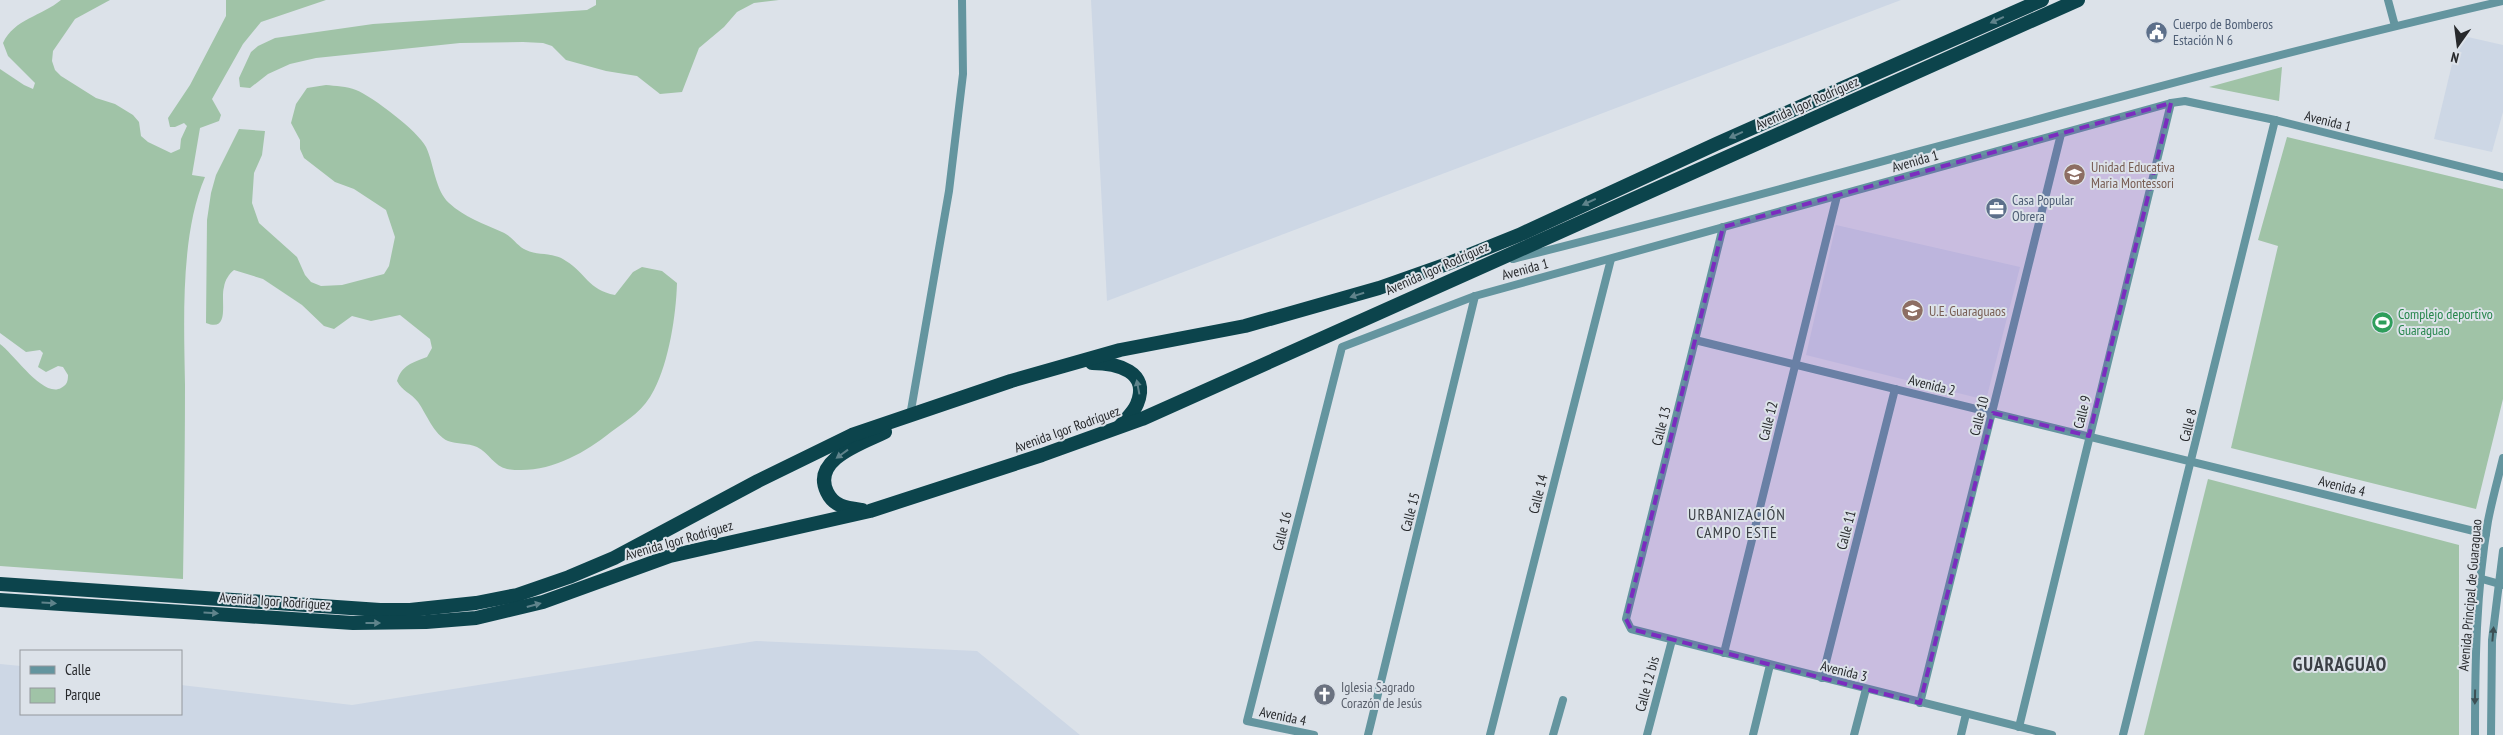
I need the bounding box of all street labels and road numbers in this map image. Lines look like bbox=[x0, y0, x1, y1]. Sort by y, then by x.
street label: Avenida Igor Rodríguez bbox=[1752, 72, 1862, 134]
street label: Avenida 1 bbox=[2303, 107, 2353, 135]
street label: Avenida 1 bbox=[1890, 146, 1940, 176]
street label: Avenida Igor Rodríguez bbox=[1382, 237, 1492, 299]
street label: Avenida 1 bbox=[1500, 254, 1550, 284]
street label: Avenida 2 bbox=[1907, 371, 1957, 399]
street label: Calle 9 bbox=[2069, 394, 2095, 430]
street label: Calle 10 bbox=[1965, 395, 1993, 437]
street label: Calle 12 bbox=[1754, 400, 1782, 442]
street label: Avenida Igor Rodríguez bbox=[1012, 401, 1122, 457]
street label: Calle 13 bbox=[1647, 405, 1675, 447]
street label: Calle 8 bbox=[2175, 407, 2201, 443]
street label: Calle 14 bbox=[1524, 472, 1552, 515]
street label: Avenida 4 bbox=[2317, 472, 2368, 501]
street label: Calle 15 bbox=[1396, 491, 1424, 533]
street label: Calle 11 bbox=[1832, 509, 1860, 551]
street label: Calle 16 bbox=[1268, 510, 1296, 552]
street label: Avenida Igor Rodríguez bbox=[623, 516, 735, 564]
street label: Avenida Principal de Guaraguao bbox=[2454, 518, 2486, 672]
street label: Avenida Igor Rodríguez bbox=[219, 588, 331, 614]
street label: Calle 12 bis bbox=[1631, 654, 1663, 714]
street label: Avenida 3 bbox=[1819, 657, 1869, 685]
street label: Avenida 4 bbox=[1258, 702, 1309, 730]

